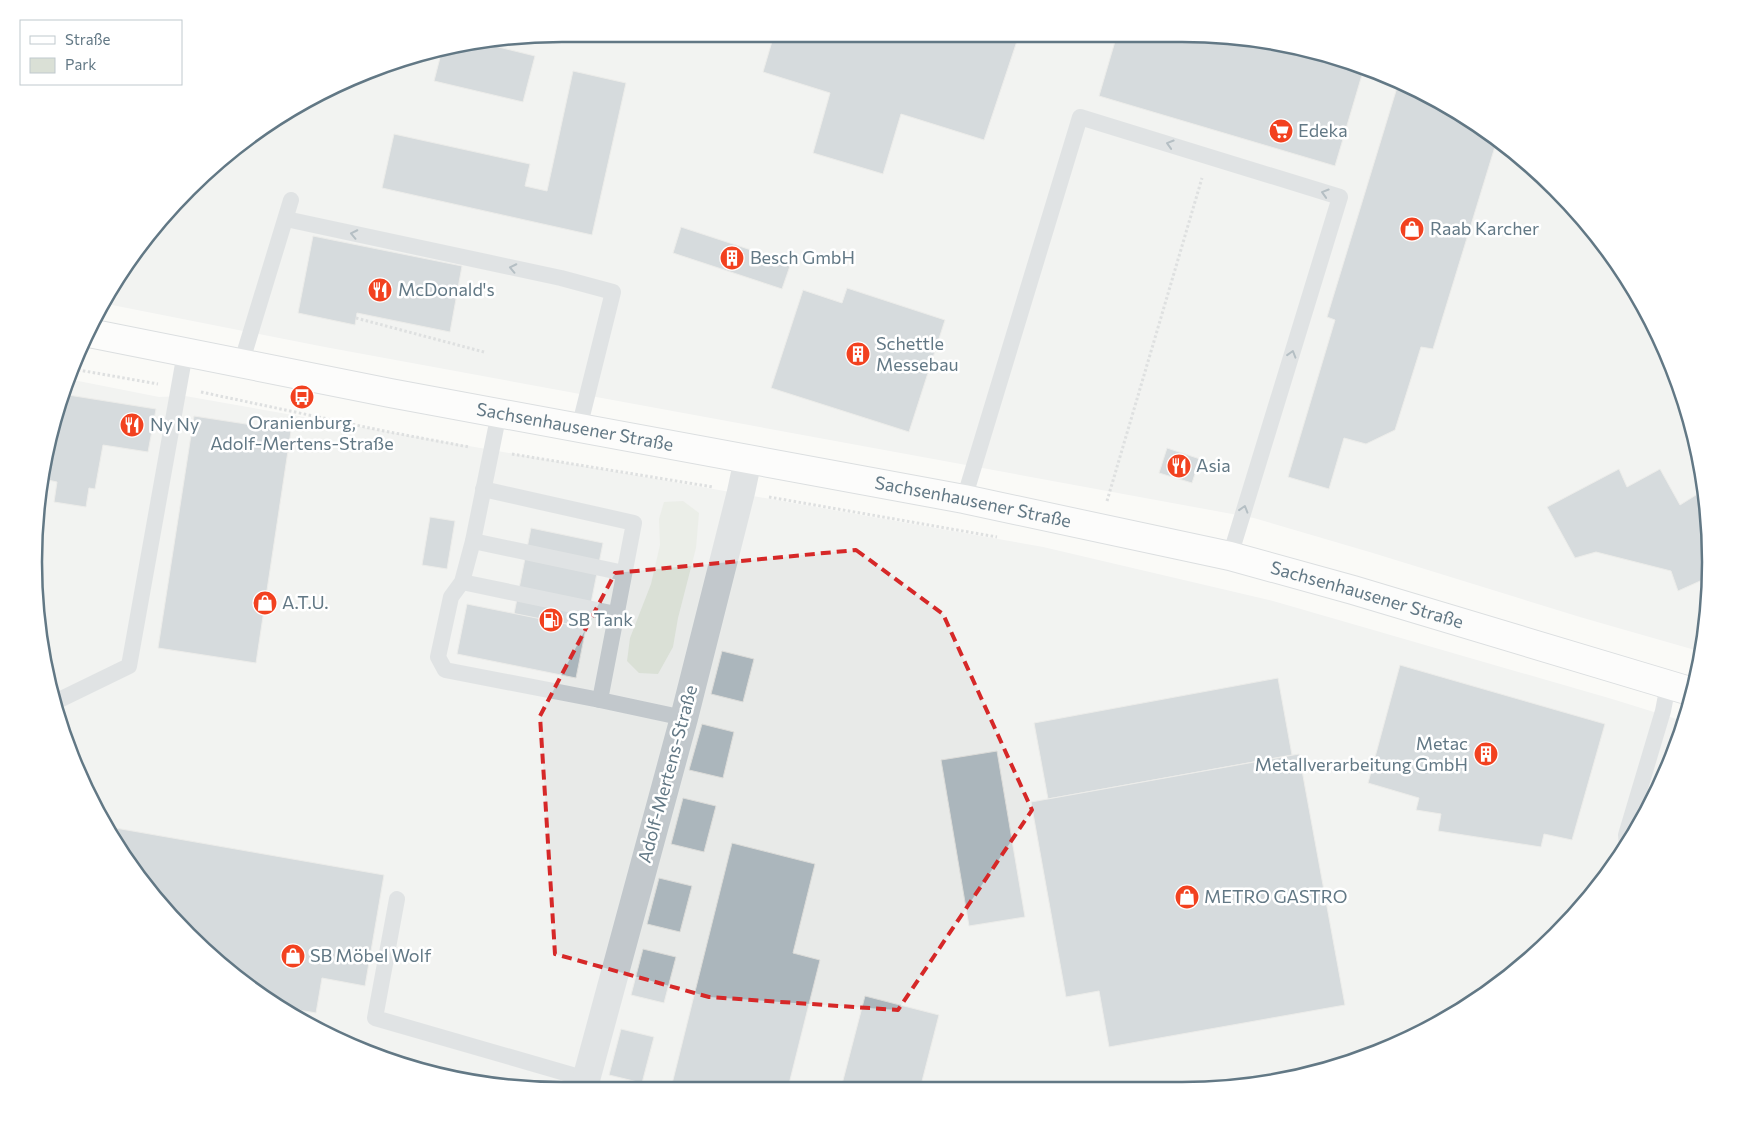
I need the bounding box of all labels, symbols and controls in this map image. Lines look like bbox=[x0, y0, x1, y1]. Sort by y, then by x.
legend bbox=[20, 20, 182, 85]
text: Straße bbox=[65, 30, 111, 48]
text: Park bbox=[65, 55, 96, 73]
supermarket icon: Edeka bbox=[1268, 118, 1294, 144]
place label: Edeka bbox=[1298, 119, 1348, 141]
one-way arrow bbox=[1166, 140, 1175, 150]
one-way arrow bbox=[1322, 188, 1330, 198]
shop icon: Raab Karcher bbox=[1399, 216, 1425, 242]
place label: Raab Karcher bbox=[1430, 217, 1539, 239]
one-way arrow bbox=[350, 229, 359, 240]
building icon: Besch GmbH bbox=[719, 245, 745, 271]
place label: Besch GmbH bbox=[750, 246, 855, 268]
one-way arrow bbox=[509, 263, 518, 274]
restaurant icon: McDonald's bbox=[367, 277, 393, 303]
place label: McDonald's bbox=[398, 278, 495, 300]
place label: Schettle Messebau bbox=[876, 332, 959, 375]
building icon: Schettle Messebau bbox=[845, 341, 871, 367]
one-way arrow bbox=[1286, 350, 1296, 359]
bus stop icon: Oranienburg, Adolf-Mertens-Straße bbox=[289, 384, 315, 410]
street label: Sachsenhausener Straße bbox=[475, 397, 675, 455]
place label: Oranienburg, Adolf-Mertens-Straße bbox=[210, 411, 394, 454]
restaurant icon: Ny Ny bbox=[119, 412, 145, 438]
place label: Ny Ny bbox=[150, 413, 199, 435]
restaurant icon: Asia bbox=[1166, 453, 1192, 479]
place label: Asia bbox=[1196, 454, 1231, 476]
street label: Sachsenhausener Straße bbox=[873, 471, 1073, 532]
one-way arrow bbox=[1238, 506, 1248, 514]
street label: Sachsenhausener Straße bbox=[1268, 556, 1466, 633]
shop icon: A.T.U. bbox=[252, 590, 278, 616]
place label: A.T.U. bbox=[282, 591, 329, 613]
fuel station icon: SB Tank bbox=[538, 607, 564, 633]
place label: SB Tank bbox=[568, 608, 633, 630]
street label: Adolf-Mertens-Straße bbox=[633, 682, 701, 865]
place label: Metac Metallverarbeitung GmbH bbox=[1255, 732, 1468, 775]
building icon: Metac Metallverarbeitung GmbH bbox=[1473, 741, 1499, 767]
shop icon: METRO GASTRO bbox=[1174, 884, 1200, 910]
place label: METRO GASTRO bbox=[1204, 885, 1347, 907]
shop icon: SB Möbel Wolf bbox=[280, 943, 306, 969]
place label: SB Möbel Wolf bbox=[310, 944, 432, 966]

